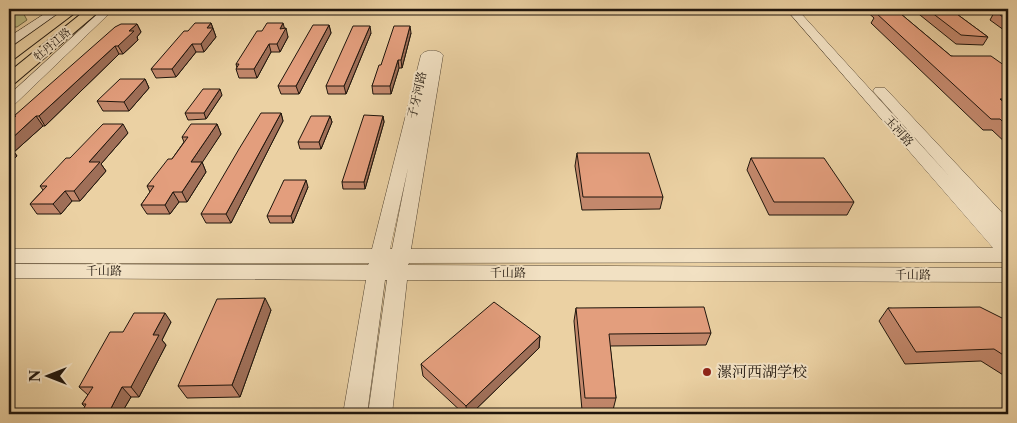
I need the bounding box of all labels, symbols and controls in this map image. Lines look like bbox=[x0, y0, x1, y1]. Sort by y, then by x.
street label: 牡丹江路 bbox=[31, 24, 73, 64]
street label: 子牙河路 bbox=[404, 70, 429, 120]
street label: 玉河路 bbox=[882, 112, 917, 149]
street label: 千山路 bbox=[86, 263, 122, 278]
street label: 千山路 bbox=[490, 265, 526, 280]
street label: 千山路 bbox=[895, 267, 931, 282]
north arrow bbox=[22, 350, 72, 400]
place label: 漯河西湖学校 bbox=[717, 362, 807, 381]
marker: 漯河西湖学校 bbox=[701, 366, 713, 378]
text: N bbox=[26, 370, 44, 382]

